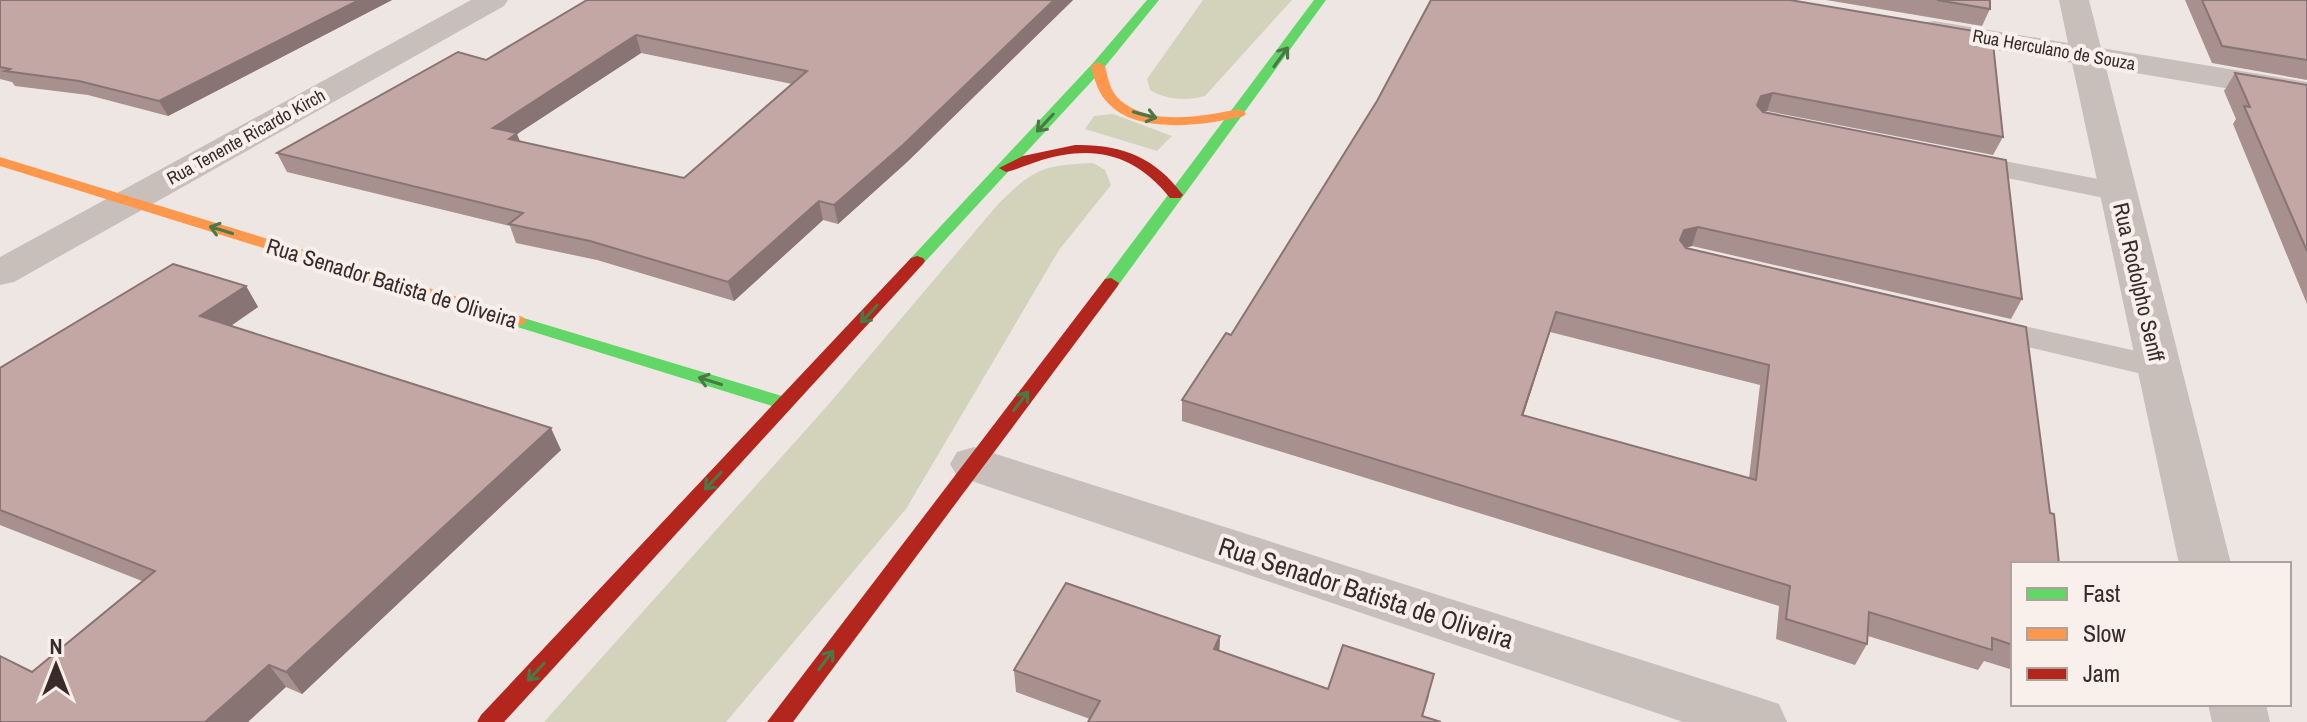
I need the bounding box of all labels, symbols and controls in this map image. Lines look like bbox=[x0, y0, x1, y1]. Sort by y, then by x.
street label: Rua Herculano de Souza bbox=[1971, 23, 2137, 76]
one-way arrow bbox=[1272, 47, 1289, 69]
street label: Rua Tenente Ricardo Kirch bbox=[162, 83, 330, 191]
one-way arrow bbox=[1132, 109, 1158, 124]
one-way arrow bbox=[1037, 113, 1055, 133]
street label: Rua Rodolpho Senff bbox=[2106, 200, 2172, 365]
one-way arrow bbox=[209, 221, 234, 236]
street label: Rua Senador Batista de Oliveira bbox=[263, 231, 521, 335]
one-way arrow bbox=[859, 304, 878, 324]
one-way arrow bbox=[698, 373, 724, 388]
one-way arrow bbox=[1012, 391, 1029, 412]
one-way arrow bbox=[704, 471, 722, 491]
street label: Rua Senador Batista de Oliveira bbox=[1214, 528, 1518, 657]
legend bbox=[2011, 562, 2291, 706]
text: Fast bbox=[2083, 577, 2121, 609]
text: Slow bbox=[2083, 617, 2126, 649]
north arrow bbox=[16, 626, 96, 706]
text: N bbox=[49, 631, 63, 661]
one-way arrow bbox=[817, 650, 834, 671]
text: Jam bbox=[2083, 657, 2120, 689]
one-way arrow bbox=[526, 662, 545, 682]

